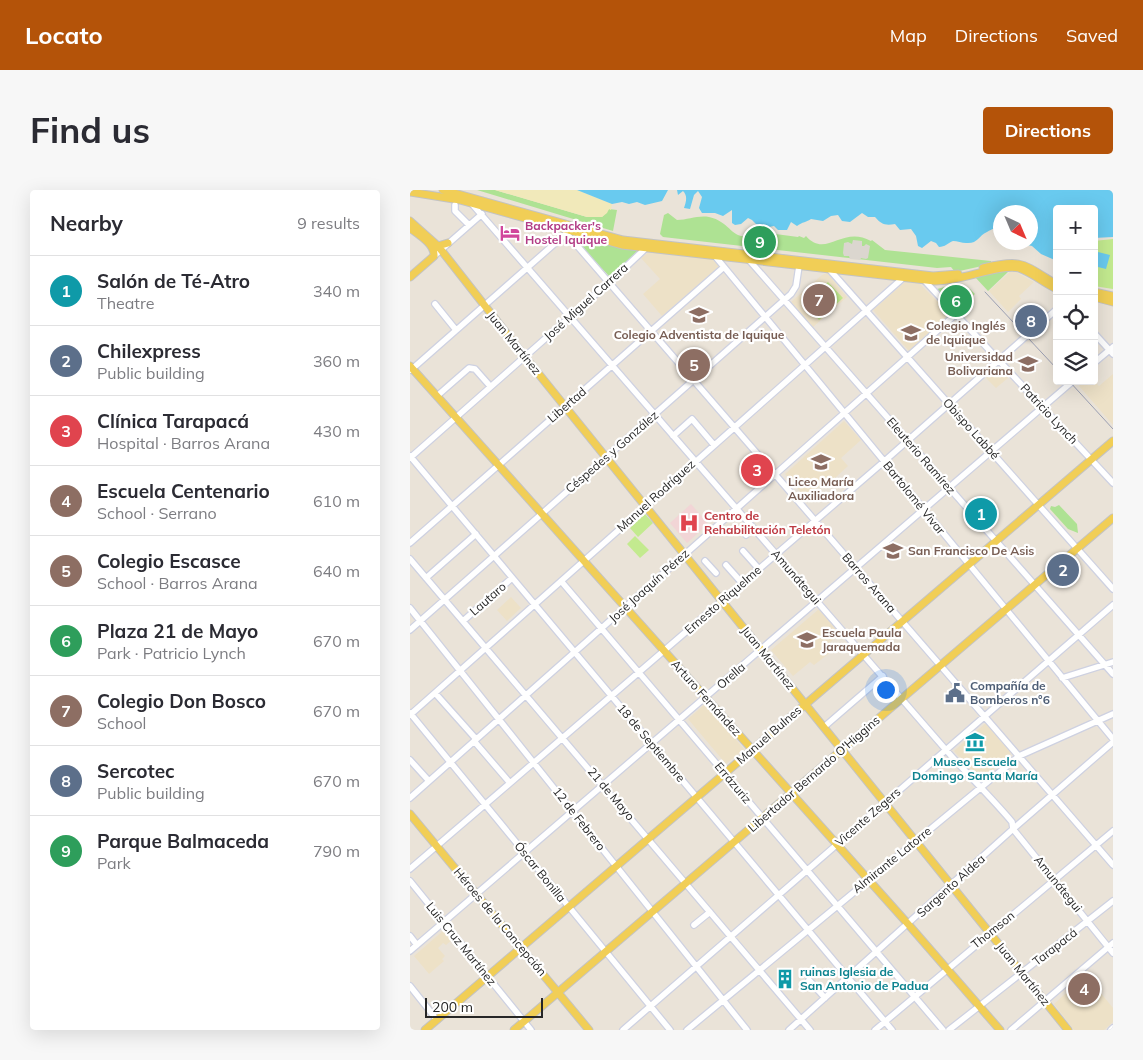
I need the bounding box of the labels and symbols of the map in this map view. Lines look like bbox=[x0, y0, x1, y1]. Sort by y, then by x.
north arrow bbox=[993, 205, 1038, 250]
place label: Backpacker's Hostel Iquique bbox=[525, 218, 608, 247]
hotel icon: Backpacker's Hostel Iquique bbox=[499, 222, 521, 244]
pin: 9 bbox=[744, 223, 776, 261]
street label: José Miguel Carrera bbox=[540, 260, 631, 343]
pin: 7 bbox=[803, 281, 835, 319]
pin: 6 bbox=[940, 282, 972, 320]
pin: 8 bbox=[1015, 302, 1047, 340]
school or university icon: Colegio Adventista de Iquique bbox=[688, 304, 710, 326]
street label: Juan Martínez bbox=[484, 308, 545, 377]
place label: Colegio Inglés de Iquique bbox=[926, 318, 1005, 347]
school or university icon: Colegio Inglés de Iquique bbox=[900, 322, 922, 344]
place label: Colegio Adventista de Iquique bbox=[614, 327, 785, 342]
pin: 5 bbox=[678, 346, 710, 384]
place label: Universidad Bolivariana bbox=[945, 349, 1013, 378]
school or university icon: Universidad Bolivariana bbox=[1017, 353, 1039, 375]
street label: Patricio Lynch bbox=[1018, 380, 1081, 447]
street label: Libertad bbox=[544, 384, 589, 426]
street label: Obispo Labbé bbox=[940, 395, 1003, 462]
street label: Céspedes y González bbox=[562, 407, 661, 496]
street label: Eleuterio Ramírez bbox=[884, 414, 959, 497]
pin: 3 bbox=[741, 451, 773, 489]
school or university icon: Liceo María Auxiliadora bbox=[810, 451, 832, 473]
street label: Manuel Rodríguez bbox=[613, 456, 698, 535]
street label: Bartolomé Vivar bbox=[880, 458, 949, 538]
place label: Liceo María Auxiliadora bbox=[788, 474, 854, 503]
pin: 1 bbox=[965, 495, 997, 533]
place label: Centro de Rehabilitación Teletón bbox=[704, 508, 831, 537]
hospital icon: Centro de Rehabilitación Teletón bbox=[678, 512, 700, 534]
school or university icon: San Francisco De Asis bbox=[882, 540, 904, 562]
place label: San Francisco De Asis bbox=[908, 543, 1034, 558]
street label: José Joaquín Pérez bbox=[606, 546, 692, 626]
street label: Amunátegui bbox=[768, 546, 825, 607]
street label: Barros Arana bbox=[839, 550, 899, 616]
pin: 2 bbox=[1047, 551, 1079, 589]
street label: Ernesto Riquelme bbox=[681, 562, 764, 637]
street label: Lautaro bbox=[466, 579, 509, 618]
street label: Juan Martínez bbox=[738, 623, 799, 692]
place label: Escuela Paula Jaraquemada bbox=[822, 625, 902, 654]
school or university icon: Escuela Paula Jaraquemada bbox=[796, 629, 818, 651]
street label: Arturo Fernández bbox=[668, 656, 745, 739]
street label: Orella bbox=[713, 659, 748, 692]
your location bbox=[873, 677, 899, 703]
place label: Compañía de Bomberos n°6 bbox=[970, 678, 1050, 707]
public building icon: Compañía de Bomberos n°6 bbox=[944, 682, 966, 704]
street label: 18 de Septiembre bbox=[614, 700, 689, 785]
street label: Manuel Bulnes bbox=[733, 702, 804, 767]
street label: Libertador Bernardo O'Higgins bbox=[745, 712, 883, 835]
museum icon: Museo Escuela Domingo Santa María bbox=[964, 731, 986, 753]
place label: Museo Escuela Domingo Santa María bbox=[912, 754, 1038, 783]
street label: Errázuriz bbox=[712, 759, 755, 806]
street label: 21 de Mayo bbox=[585, 764, 638, 823]
street label: 12 de Febrero bbox=[550, 784, 609, 854]
street label: Vicente Zegers bbox=[832, 784, 904, 849]
street label: Almirante Latorre bbox=[849, 823, 934, 896]
street label: Óscar Bonilla bbox=[511, 838, 569, 905]
street label: Sargento Aldea bbox=[914, 851, 988, 920]
street label: Amunátegui bbox=[1031, 852, 1086, 915]
street label: Héroes de la Concepción bbox=[451, 865, 550, 979]
street label: Luis Cruz Martínez bbox=[423, 899, 500, 988]
street label: Thomson bbox=[968, 908, 1017, 952]
street label: Tarapacá bbox=[1029, 925, 1080, 969]
street label: Juan Martínez bbox=[993, 939, 1054, 1008]
place label: ruinas Iglesia de San Antonio de Padua bbox=[800, 964, 929, 993]
building icon: ruinas Iglesia de San Antonio de Padua bbox=[774, 968, 796, 990]
pin: 4 bbox=[1068, 970, 1100, 1008]
scale bar bbox=[425, 995, 542, 1018]

